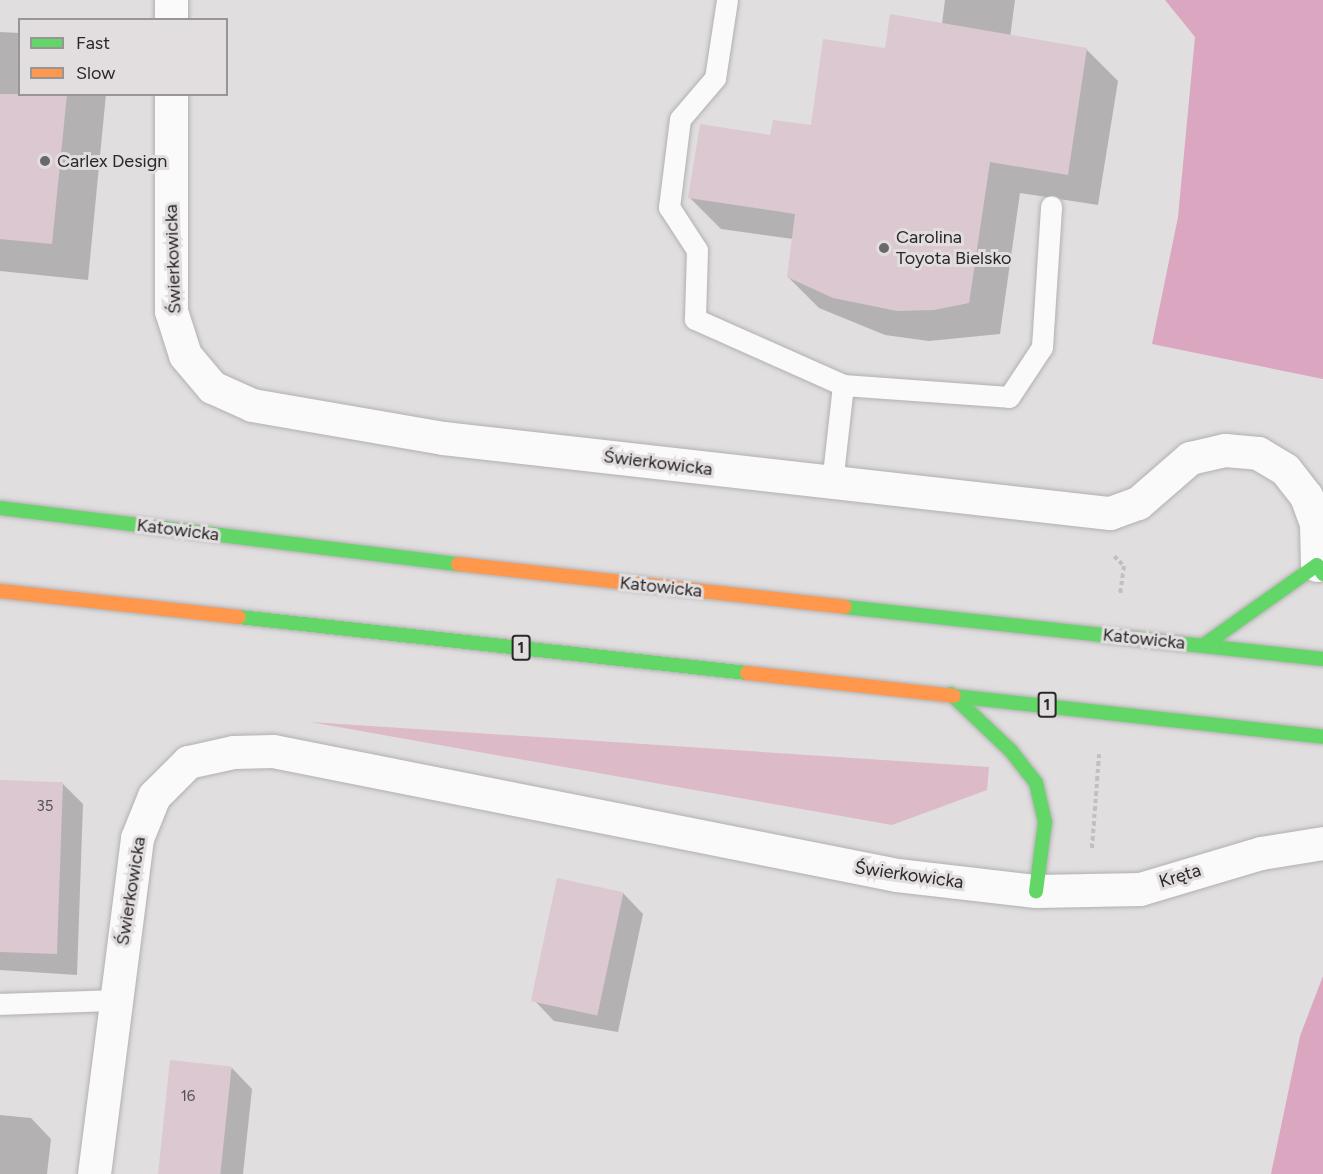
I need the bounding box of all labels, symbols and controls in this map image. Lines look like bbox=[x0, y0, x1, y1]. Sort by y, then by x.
legend bbox=[18, 18, 228, 96]
text: Fast bbox=[76, 32, 110, 54]
text: Slow bbox=[76, 62, 115, 84]
place label: Carlex Design bbox=[57, 150, 167, 172]
marker: Carlex Design bbox=[38, 154, 52, 168]
street label: Świerkowicka bbox=[160, 204, 186, 314]
place label: Carolina Toyota Bielsko bbox=[896, 227, 1011, 270]
marker: Carolina Toyota Bielsko bbox=[877, 241, 891, 255]
street label: Świerkowicka bbox=[602, 446, 714, 480]
street label: Katowicka bbox=[136, 514, 220, 546]
street label: Katowicka bbox=[619, 572, 703, 602]
street label: Katowicka bbox=[1102, 624, 1186, 654]
road number: 1 bbox=[510, 635, 532, 661]
road number: 1 bbox=[1036, 692, 1058, 718]
house number: 35 bbox=[37, 798, 53, 816]
street label: Świerkowicka bbox=[112, 835, 150, 947]
street label: Świerkowicka bbox=[853, 857, 965, 893]
street label: Kręta bbox=[1156, 859, 1204, 893]
house number: 16 bbox=[181, 1088, 195, 1106]

